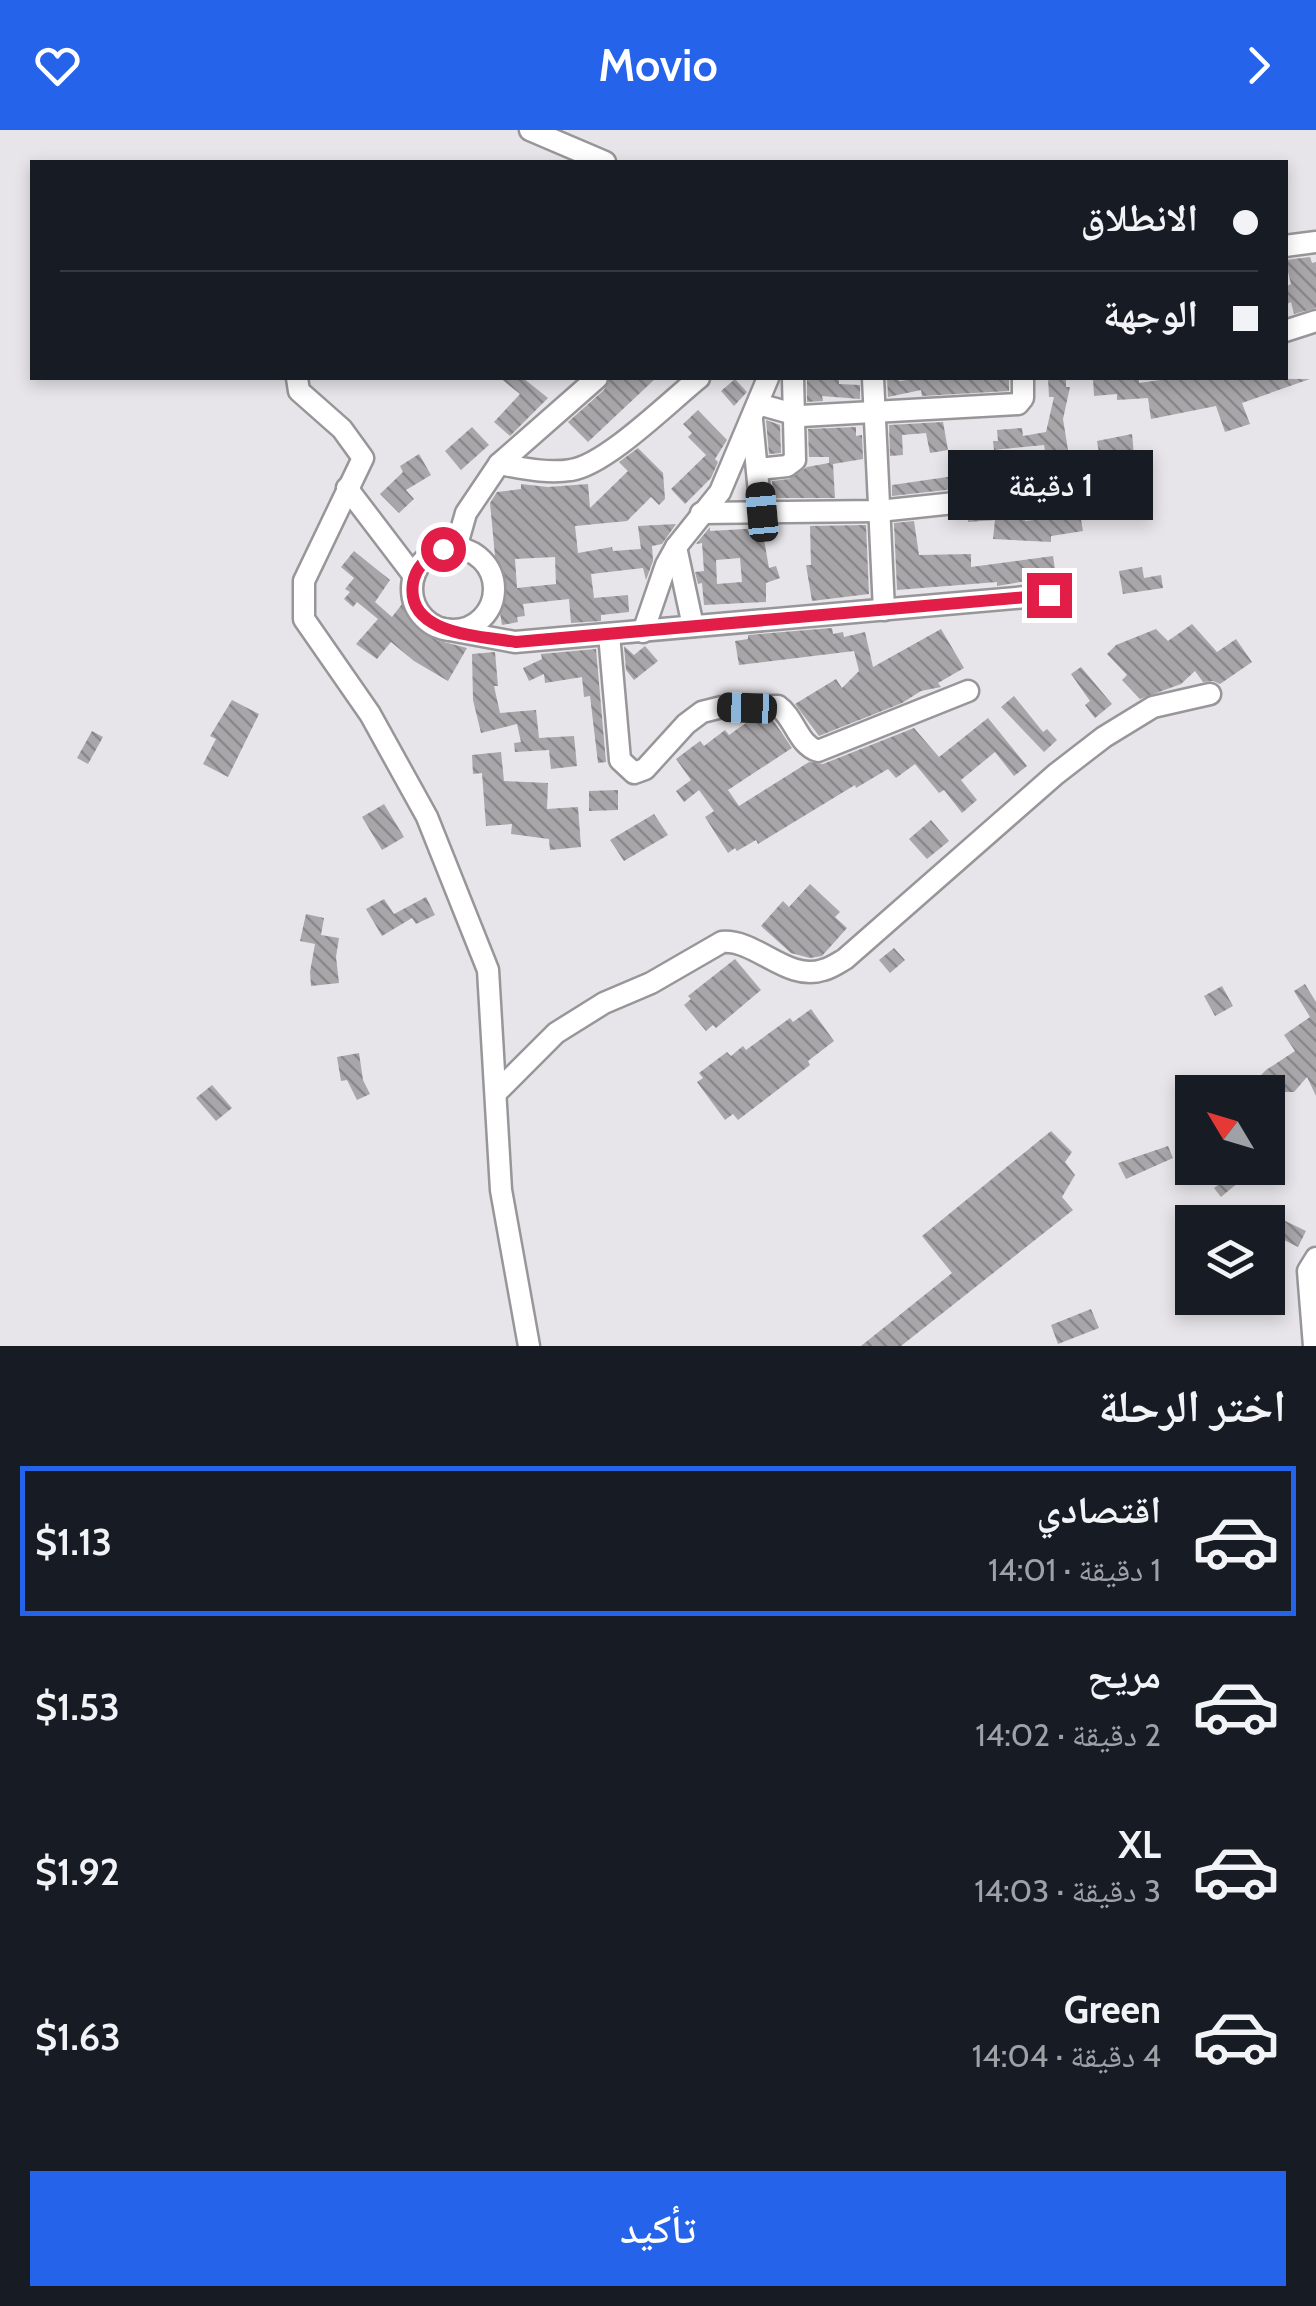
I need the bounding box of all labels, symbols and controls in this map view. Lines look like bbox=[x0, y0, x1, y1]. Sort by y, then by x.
icon: heart bbox=[30, 38, 85, 93]
text: Movio bbox=[598, 38, 718, 92]
icon: forward bbox=[1231, 38, 1286, 93]
text: الانطلاق bbox=[1080, 194, 1198, 241]
text: الوجهة bbox=[1103, 290, 1198, 337]
callout: 1 دقيقة bbox=[946, 450, 1152, 520]
text: 1 دقيقة bbox=[1008, 465, 1093, 504]
car bbox=[744, 481, 780, 543]
route start bbox=[421, 527, 466, 572]
route end bbox=[1027, 573, 1072, 618]
car bbox=[716, 692, 778, 724]
north arrow bbox=[1175, 1075, 1285, 1185]
map controls bbox=[1175, 1075, 1285, 1315]
button: layers bbox=[1175, 1205, 1285, 1315]
text: اختر الرحلة bbox=[1098, 1379, 1286, 1433]
text: اقتصادي bbox=[1037, 1486, 1161, 1533]
icon: car bbox=[1191, 1496, 1281, 1586]
text: $1.13 bbox=[35, 1518, 112, 1565]
text: 1 دقيقة · 14:01 bbox=[988, 1550, 1161, 1589]
text: مريح bbox=[1087, 1651, 1161, 1698]
icon: car bbox=[1191, 1661, 1281, 1751]
text: $1.53 bbox=[35, 1683, 120, 1730]
text: 2 دقيقة · 14:02 bbox=[975, 1715, 1161, 1754]
text: XL bbox=[1118, 1821, 1161, 1868]
icon: car bbox=[1191, 1826, 1281, 1916]
text: $1.92 bbox=[35, 1848, 120, 1895]
text: 3 دقيقة · 14:03 bbox=[974, 1871, 1161, 1910]
text: Green bbox=[1064, 1986, 1161, 2033]
icon: car bbox=[1191, 1991, 1281, 2081]
text: $1.63 bbox=[35, 2013, 121, 2060]
text: 4 دقيقة · 14:04 bbox=[972, 2036, 1161, 2075]
button: تأكيد bbox=[30, 2171, 1286, 2286]

